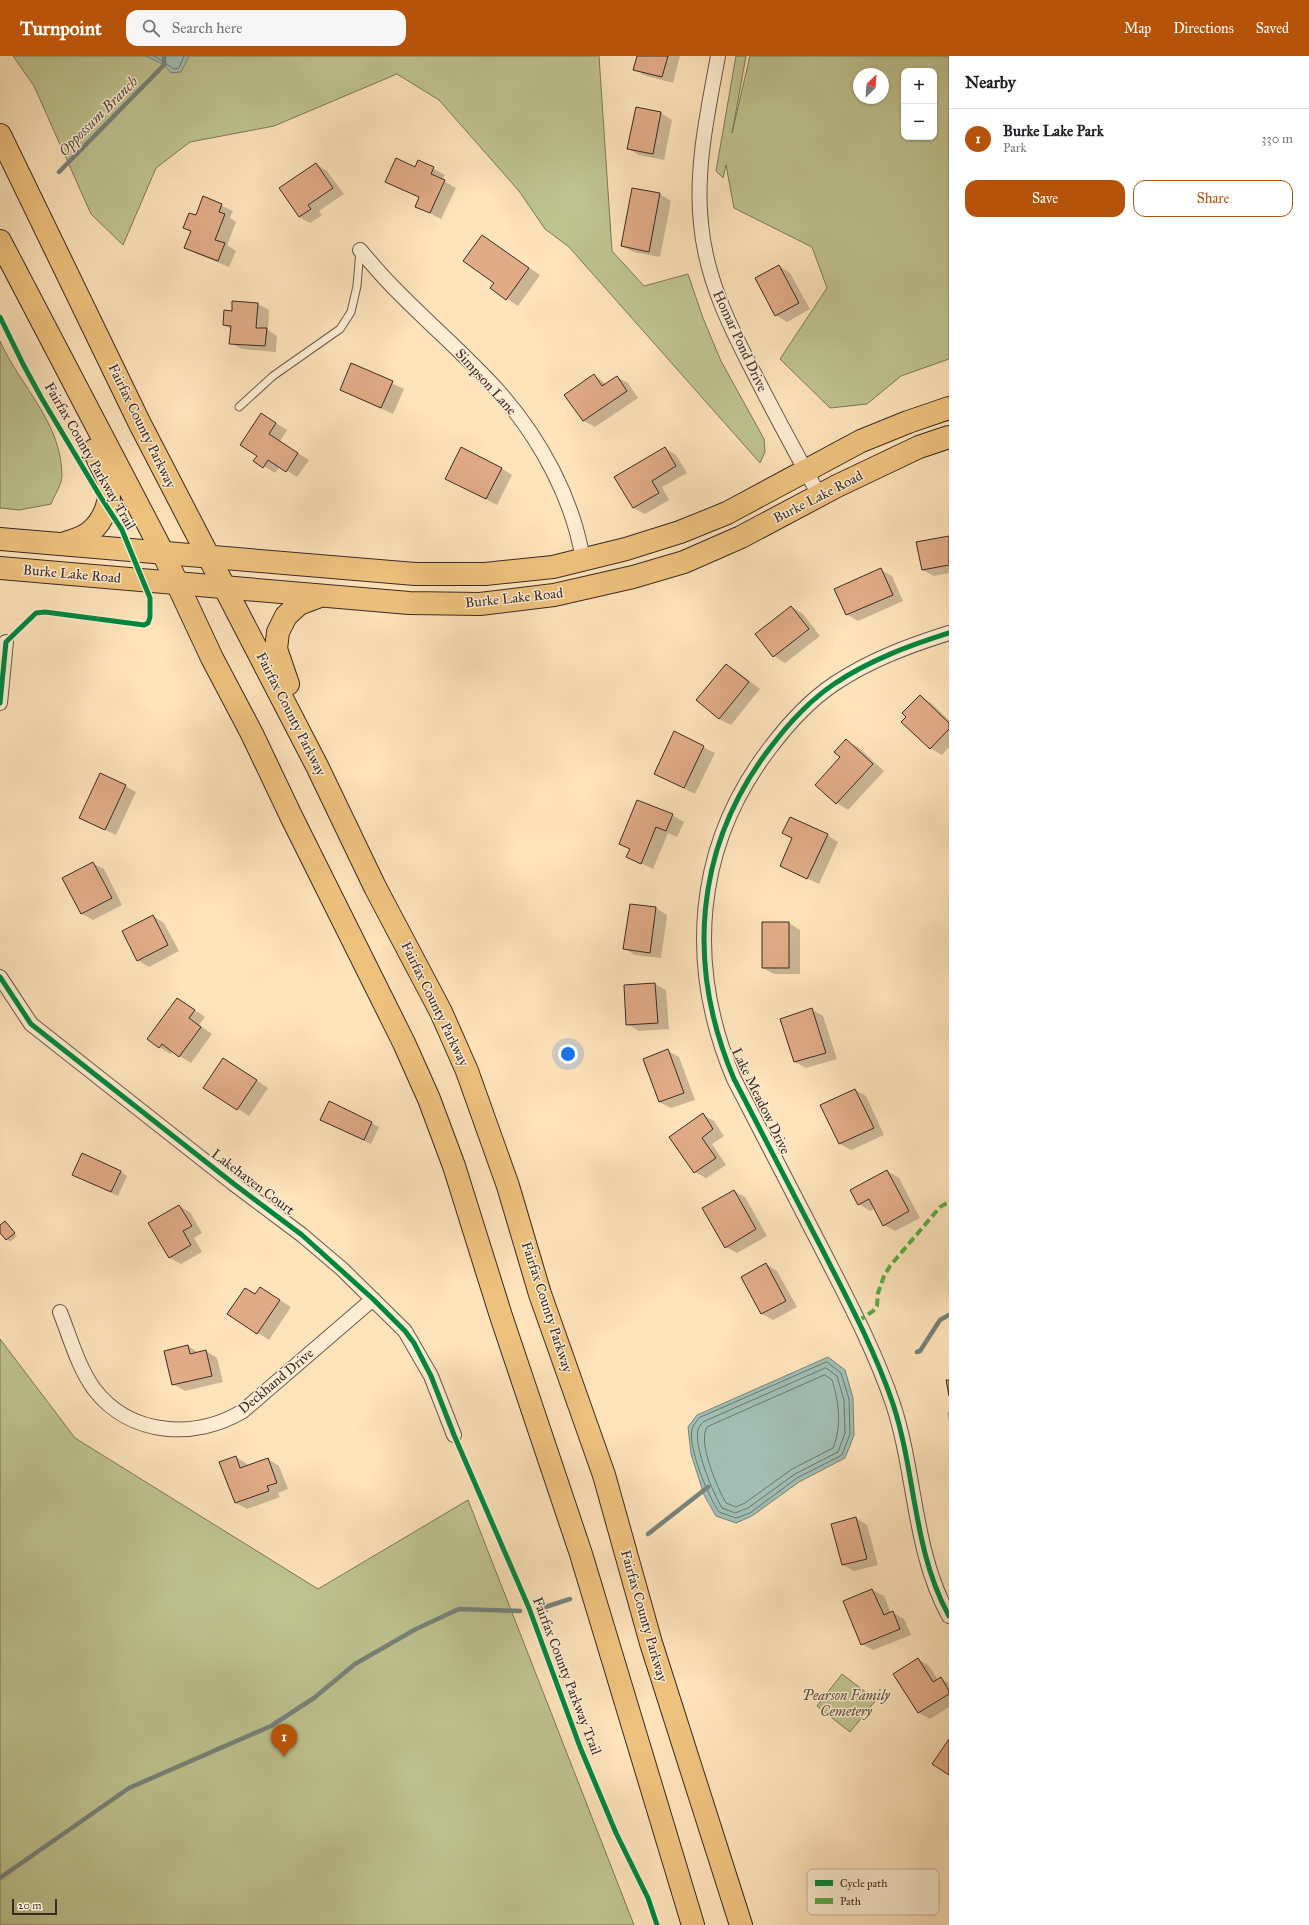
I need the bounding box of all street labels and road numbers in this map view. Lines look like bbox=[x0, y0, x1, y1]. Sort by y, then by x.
street label: Homar Pond Drive bbox=[709, 288, 771, 395]
street label: Simpson Lane bbox=[452, 345, 520, 419]
street label: Fairfax County Parkway bbox=[104, 361, 180, 492]
street label: Fairfax County Parkway Trail bbox=[41, 379, 139, 533]
street label: Burke Lake Road bbox=[770, 467, 866, 527]
street label: Burke Lake Road bbox=[22, 561, 122, 587]
street label: Burke Lake Road bbox=[464, 584, 564, 612]
street label: Fairfax County Parkway bbox=[252, 649, 330, 779]
street label: Fairfax County Parkway bbox=[397, 939, 473, 1070]
street label: Lake Meadow Drive bbox=[728, 1045, 794, 1157]
street label: Lakehaven Court bbox=[208, 1145, 298, 1219]
street label: Fairfax County Parkway bbox=[518, 1239, 576, 1375]
street label: Deckhand Drive bbox=[235, 1345, 317, 1417]
street label: Fairfax County Parkway bbox=[617, 1548, 671, 1684]
street label: Fairfax County Parkway Trail bbox=[529, 1595, 605, 1758]

